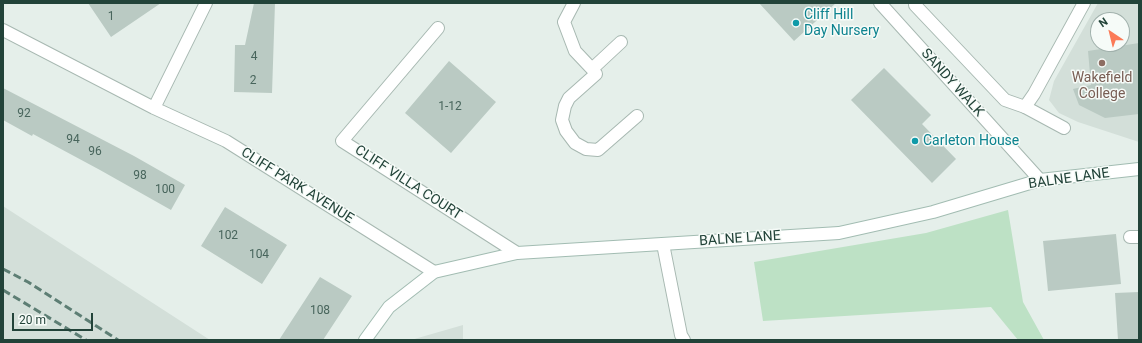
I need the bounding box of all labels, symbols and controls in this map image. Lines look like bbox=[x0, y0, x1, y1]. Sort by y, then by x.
place label: Cliff Hill Day Nursery bbox=[804, 7, 879, 40]
house number: 1 bbox=[108, 10, 114, 24]
north arrow bbox=[1090, 12, 1130, 52]
text: N bbox=[1096, 15, 1110, 30]
marker: Cliff Hill Day Nursery bbox=[791, 18, 801, 28]
street label: SANDY WALK bbox=[917, 46, 987, 120]
house number: 4 bbox=[251, 50, 257, 64]
marker: Wakefield College bbox=[1097, 58, 1107, 68]
place label: Wakefield College bbox=[1072, 70, 1132, 102]
house number: 2 bbox=[250, 74, 256, 88]
house number: 1-12 bbox=[438, 100, 462, 114]
house number: 92 bbox=[17, 107, 31, 121]
house number: 94 bbox=[66, 133, 80, 147]
place label: Carleton House bbox=[923, 133, 1019, 149]
marker: Carleton House bbox=[910, 136, 920, 146]
street label: CLIFF VILLA COURT bbox=[351, 142, 465, 224]
street label: CLIFF PARK AVENUE bbox=[238, 144, 356, 228]
house number: 96 bbox=[88, 145, 102, 159]
street label: BALNE LANE bbox=[1027, 165, 1111, 193]
house number: 98 bbox=[133, 169, 147, 183]
house number: 100 bbox=[155, 183, 175, 197]
street label: BALNE LANE bbox=[699, 228, 781, 250]
house number: 102 bbox=[218, 229, 238, 243]
house number: 104 bbox=[249, 248, 269, 262]
house number: 108 bbox=[310, 304, 330, 318]
scale bar bbox=[14, 305, 95, 331]
text: 20 m bbox=[19, 313, 46, 327]

